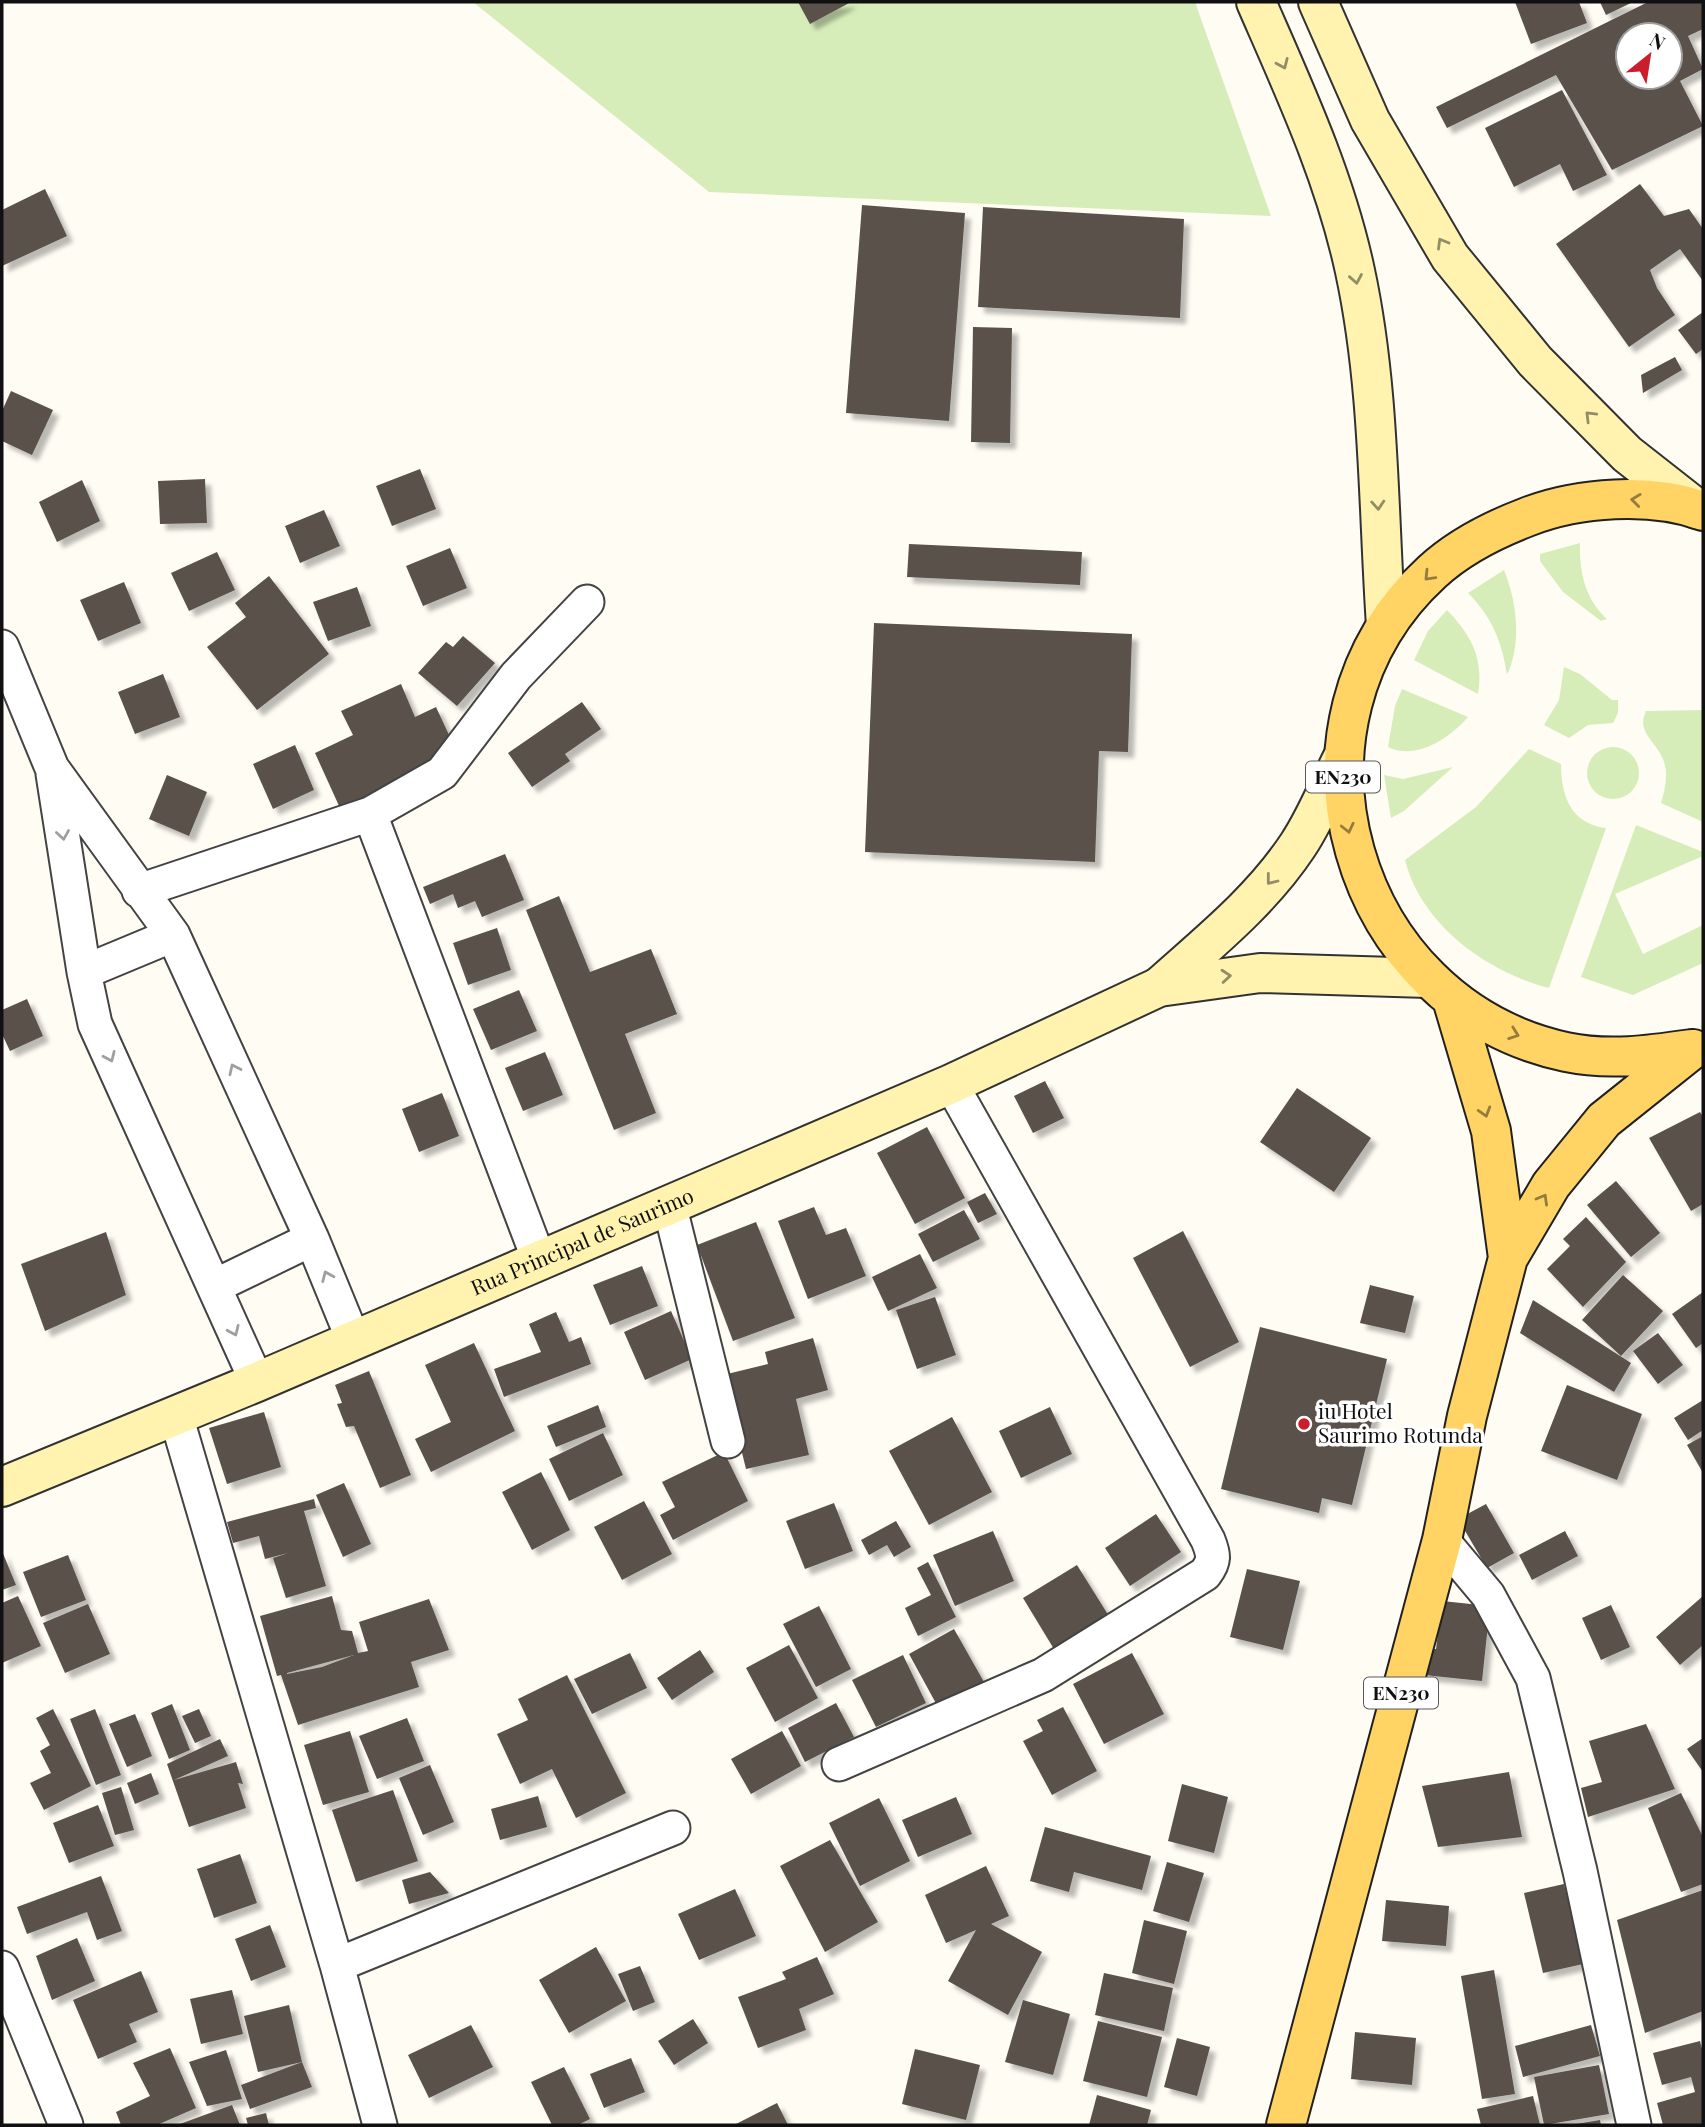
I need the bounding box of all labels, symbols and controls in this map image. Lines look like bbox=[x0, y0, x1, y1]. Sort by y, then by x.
north arrow bbox=[1614, 21, 1684, 91]
text: N bbox=[1646, 26, 1671, 55]
one-way arrow bbox=[1275, 57, 1289, 69]
one-way arrow bbox=[1438, 238, 1451, 251]
one-way arrow bbox=[1348, 273, 1363, 285]
one-way arrow bbox=[1585, 411, 1598, 424]
one-way arrow bbox=[1630, 493, 1642, 508]
one-way arrow bbox=[1370, 500, 1385, 511]
one-way arrow bbox=[1424, 568, 1437, 581]
road number: EN230 bbox=[1306, 762, 1380, 792]
one-way arrow bbox=[1340, 822, 1354, 834]
one-way arrow bbox=[55, 829, 70, 841]
one-way arrow bbox=[1266, 873, 1279, 885]
one-way arrow bbox=[1221, 969, 1232, 984]
one-way arrow bbox=[1508, 1026, 1520, 1040]
one-way arrow bbox=[102, 1049, 116, 1062]
one-way arrow bbox=[228, 1064, 242, 1076]
one-way arrow bbox=[1477, 1105, 1491, 1117]
street label: Rua Principal de Saurimo bbox=[466, 1180, 697, 1301]
one-way arrow bbox=[1534, 1194, 1547, 1207]
one-way arrow bbox=[321, 1271, 335, 1284]
one-way arrow bbox=[226, 1324, 240, 1336]
place label: iu Hotel Saurimo Rotunda bbox=[1318, 1396, 1483, 1448]
marker: iu Hotel Saurimo Rotunda bbox=[1296, 1416, 1312, 1432]
road number: EN230 bbox=[1364, 1678, 1438, 1708]

